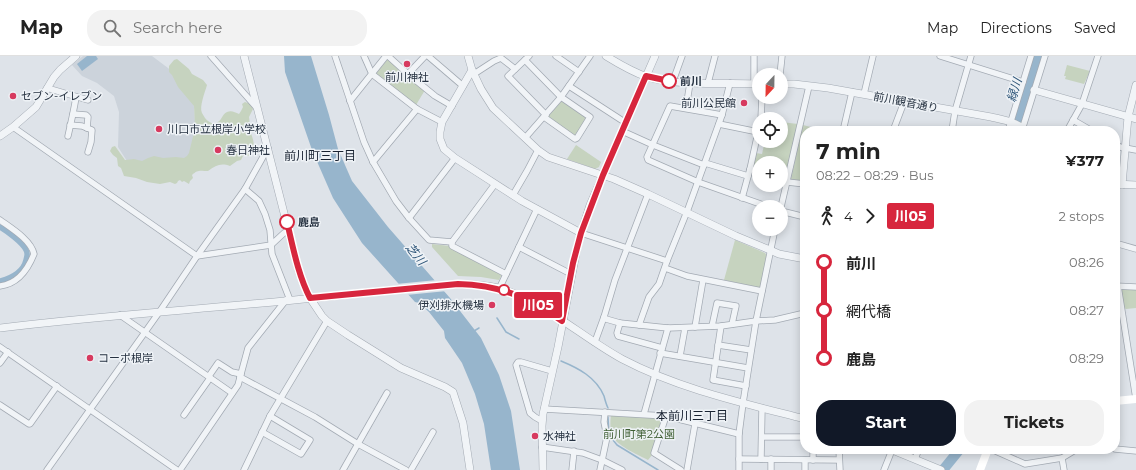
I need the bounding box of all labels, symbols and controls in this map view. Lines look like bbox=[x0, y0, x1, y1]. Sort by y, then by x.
search box bbox=[87, 10, 367, 46]
text: Map bbox=[20, 16, 63, 39]
icon: search bbox=[101, 17, 123, 39]
text: Search here bbox=[133, 18, 222, 37]
text: Map bbox=[927, 19, 958, 37]
text: Directions bbox=[980, 19, 1052, 37]
text: Saved bbox=[1074, 19, 1116, 37]
marker: 前川神社 bbox=[402, 59, 412, 69]
north arrow bbox=[752, 68, 788, 104]
map controls bbox=[752, 68, 788, 236]
place label: 前川神社 bbox=[385, 70, 429, 84]
marker: 前川 bbox=[661, 73, 677, 89]
place label: 前川 bbox=[680, 74, 702, 88]
water label: 緑川 bbox=[1003, 74, 1025, 104]
place label: セブン-イレブン bbox=[21, 89, 102, 103]
street label: 前川観音通り bbox=[872, 89, 940, 115]
marker: セブン-イレブン bbox=[8, 91, 18, 101]
place label: 前川公民館 bbox=[681, 96, 736, 110]
marker: 前川公民館 bbox=[739, 98, 749, 108]
button: locate bbox=[752, 112, 788, 148]
place label: 川口市立根岸小学校 bbox=[167, 122, 266, 136]
marker: 川口市立根岸小学校 bbox=[154, 124, 164, 134]
text: 7 min bbox=[816, 138, 881, 165]
place label: 春日神社 bbox=[226, 143, 270, 157]
marker: 春日神社 bbox=[213, 145, 223, 155]
district label: 前川町三丁目 bbox=[284, 148, 356, 163]
text: ¥377 bbox=[1065, 151, 1104, 170]
button: + bbox=[752, 156, 788, 192]
text: 08:22 – 08:29 · Bus bbox=[816, 167, 934, 183]
button: − bbox=[752, 200, 788, 236]
icon: walk bbox=[816, 205, 838, 227]
icon: forward bbox=[859, 205, 881, 227]
text: 川05 bbox=[895, 207, 926, 225]
text: 4 bbox=[844, 208, 853, 224]
text: 2 stops bbox=[1059, 208, 1104, 224]
marker: 鹿島 bbox=[279, 214, 295, 230]
place label: 鹿島 bbox=[298, 215, 320, 229]
water label: 芝川 bbox=[403, 240, 431, 270]
text: 前川 bbox=[846, 254, 876, 273]
text: 08:26 bbox=[1069, 254, 1104, 270]
unlabelled marker bbox=[498, 284, 510, 296]
line badge: 川05 bbox=[515, 292, 561, 318]
text: 川05 bbox=[522, 296, 554, 314]
place label: 伊刈排水機場 bbox=[418, 298, 484, 312]
marker: 伊刈排水機場 bbox=[487, 300, 497, 310]
text: 網代橋 bbox=[846, 302, 891, 321]
text: 08:27 bbox=[1069, 302, 1104, 318]
text: 鹿島 bbox=[846, 350, 876, 369]
text: 08:29 bbox=[1069, 350, 1104, 366]
place label: コーポ根岸 bbox=[98, 351, 153, 365]
marker: コーポ根岸 bbox=[85, 353, 95, 363]
button: Start bbox=[816, 400, 956, 446]
button: Tickets bbox=[964, 400, 1104, 446]
district label: 本前川三丁目 bbox=[656, 408, 728, 423]
park label: 前川町第2公園 bbox=[603, 427, 675, 441]
place label: 水神社 bbox=[543, 429, 576, 443]
marker: 水神社 bbox=[530, 431, 540, 441]

